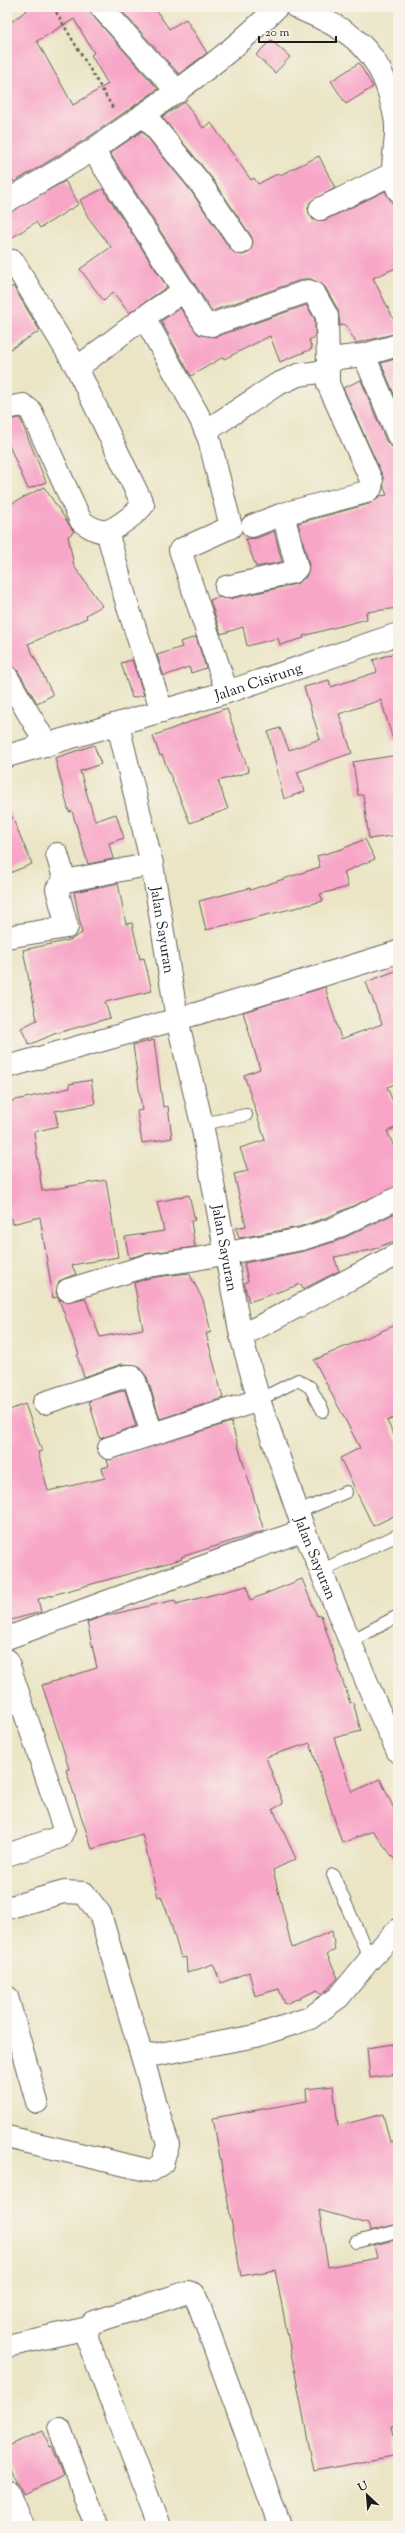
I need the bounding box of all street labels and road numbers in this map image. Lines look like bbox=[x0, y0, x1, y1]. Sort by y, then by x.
street label: Jalan Cisirung bbox=[211, 658, 305, 707]
street label: Jalan Sayuran bbox=[144, 884, 179, 975]
street label: Jalan Sayuran bbox=[205, 1202, 242, 1293]
street label: Jalan Sayuran bbox=[288, 1513, 341, 1603]

